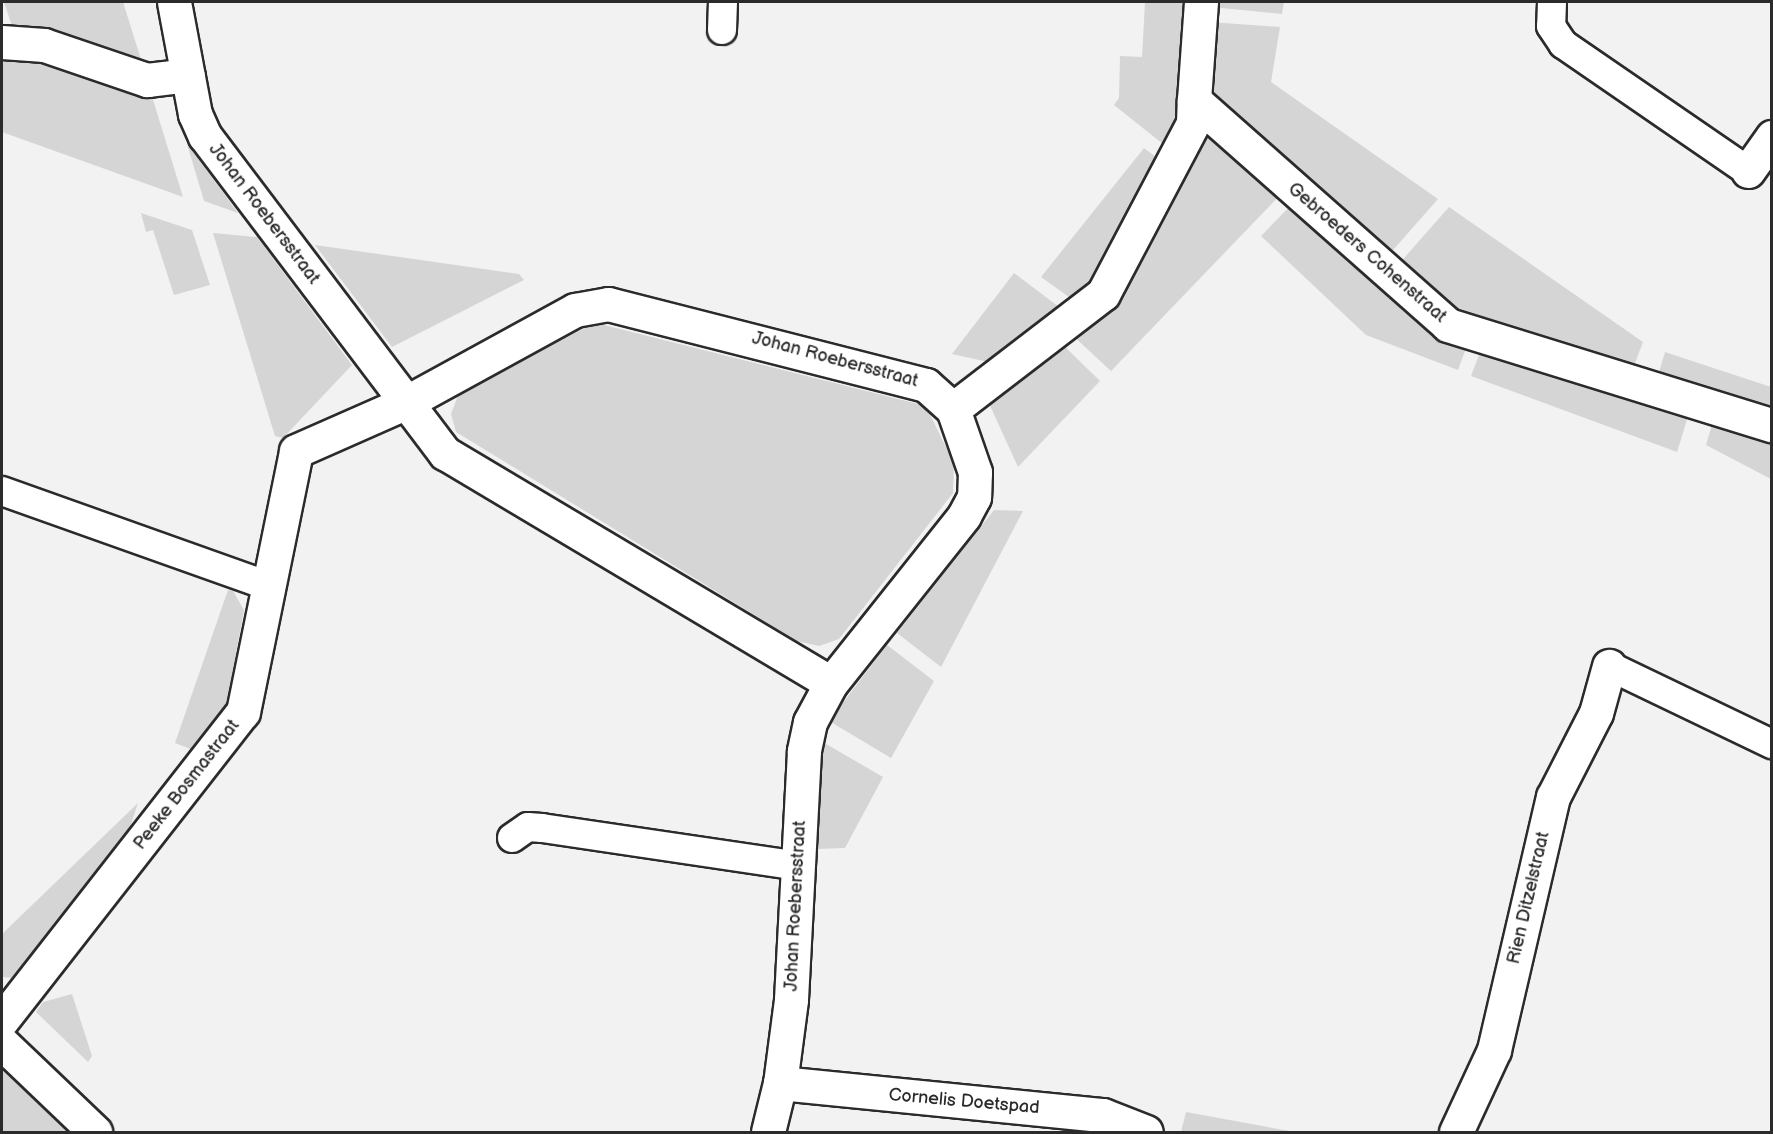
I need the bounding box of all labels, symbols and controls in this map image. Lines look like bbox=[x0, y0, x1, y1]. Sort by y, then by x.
street label: Johan Roebersstraat bbox=[204, 139, 324, 289]
street label: Gebroeders Cohenstraat bbox=[1283, 178, 1451, 328]
street label: Johan Roebersstraat bbox=[750, 327, 920, 393]
street label: Peeke Bosmastraat bbox=[130, 716, 244, 854]
street label: Johan Roebersstraat bbox=[781, 820, 811, 992]
street label: Rien Ditzelstraat bbox=[1503, 830, 1555, 966]
street label: Cornelis Doetspad bbox=[888, 1085, 1040, 1119]

